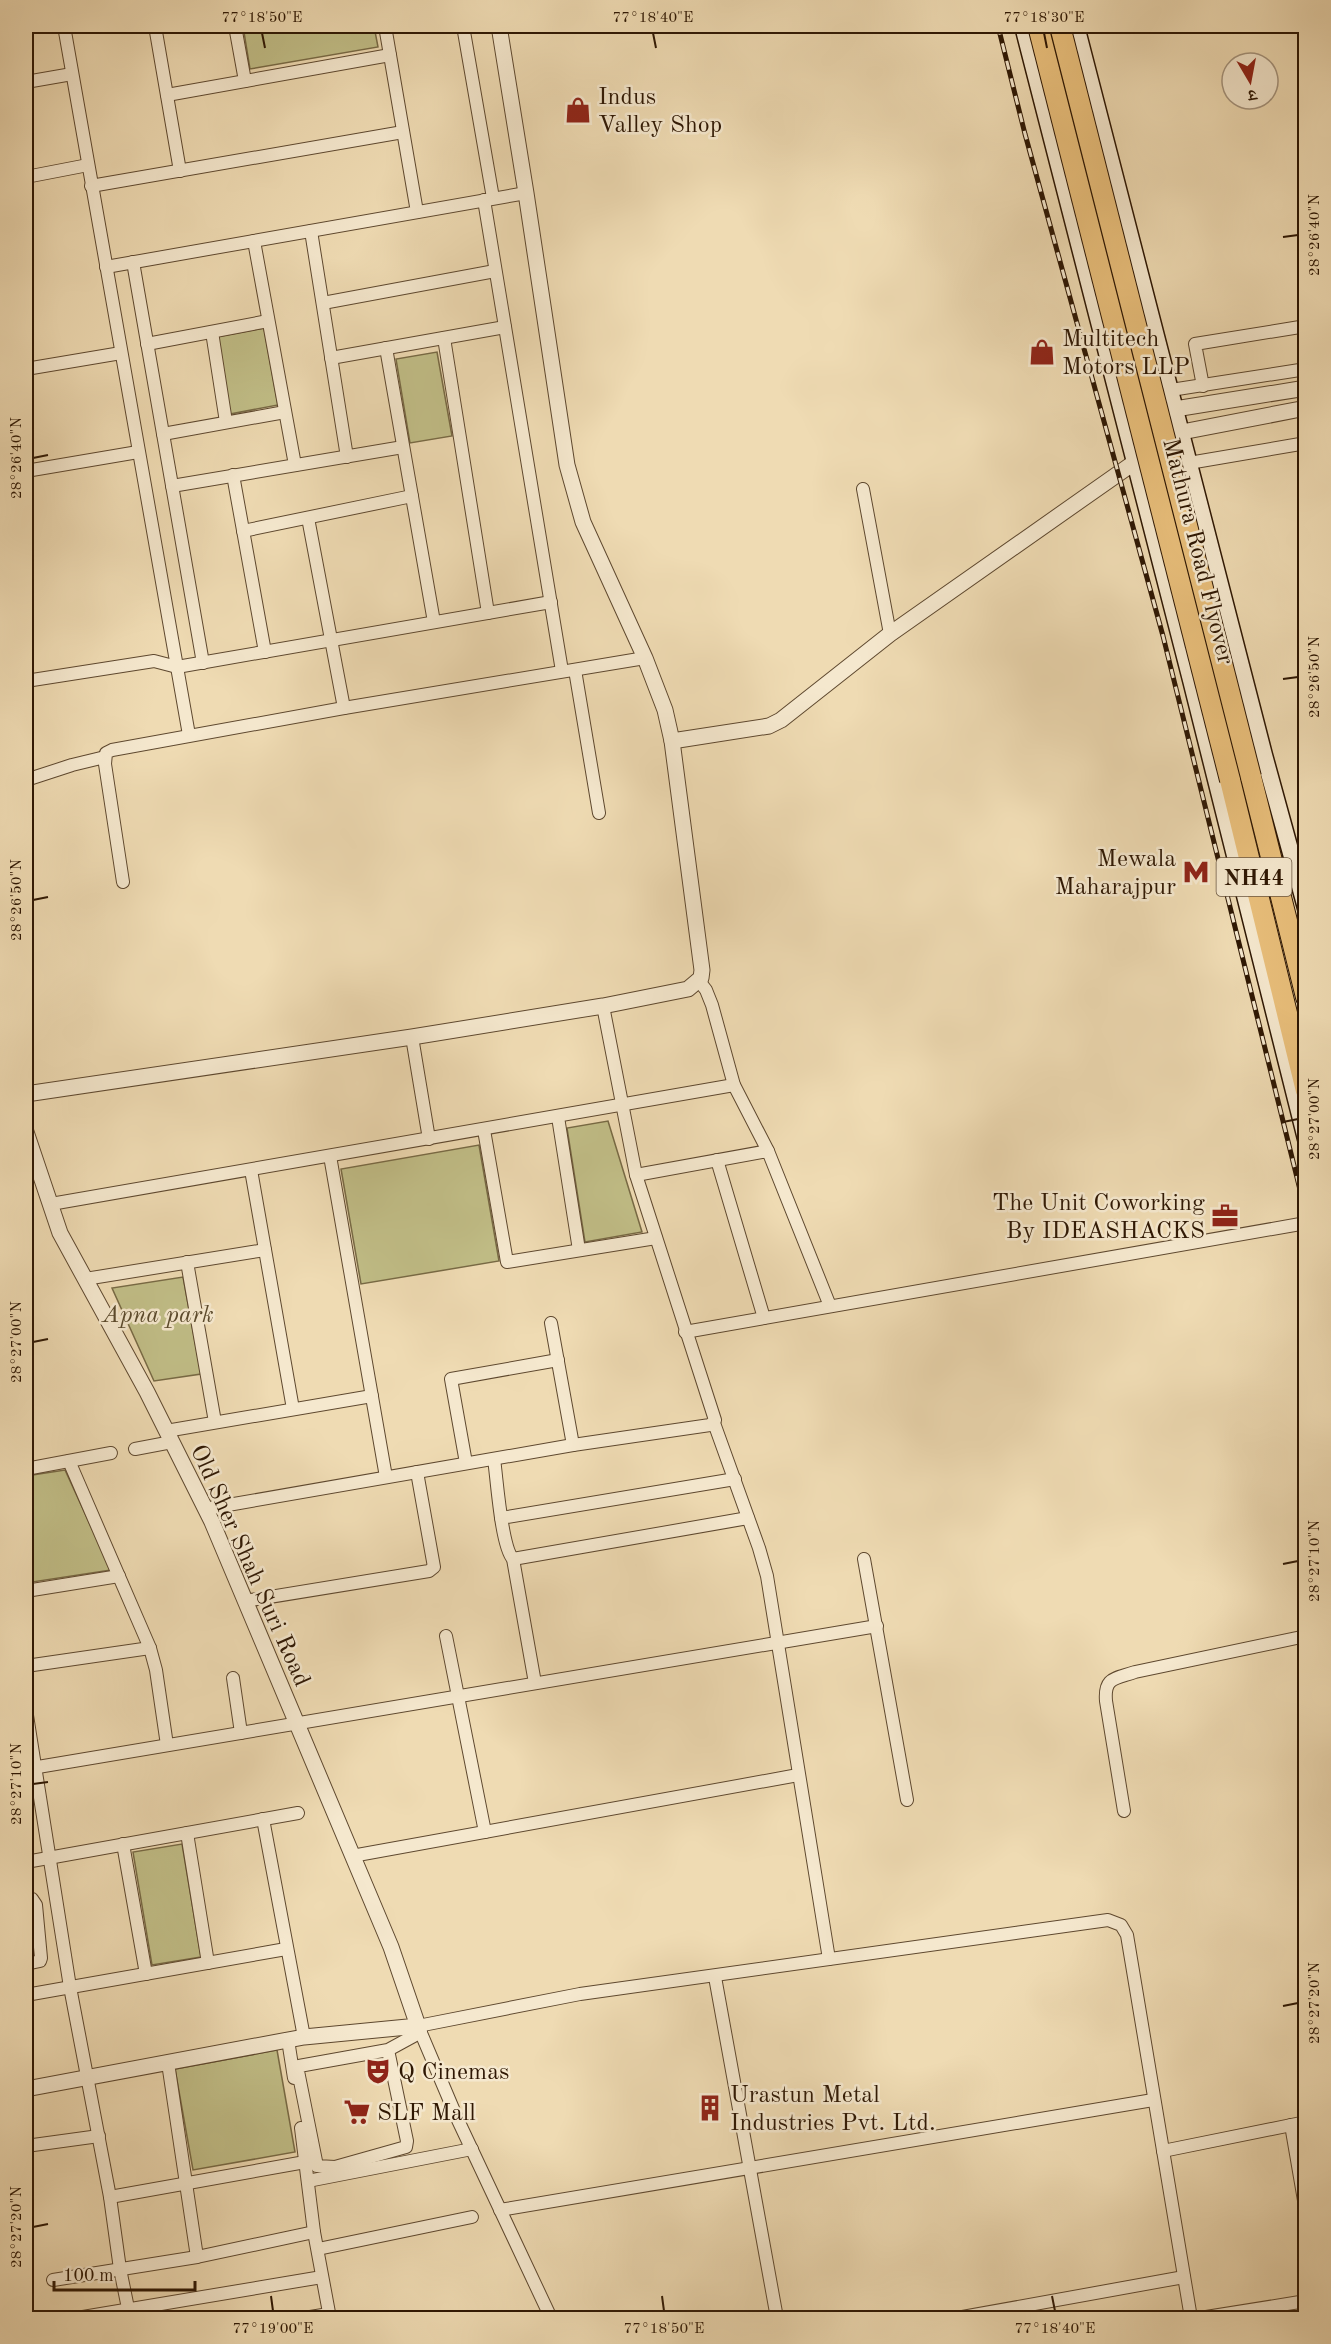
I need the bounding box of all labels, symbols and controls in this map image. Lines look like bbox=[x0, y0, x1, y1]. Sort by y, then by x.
text: 77°18'50"E bbox=[222, 11, 302, 26]
text: 77°18'40"E bbox=[613, 11, 693, 26]
text: 77°18'30"E bbox=[1004, 11, 1084, 26]
north arrow bbox=[1220, 51, 1280, 111]
text: उ bbox=[1245, 85, 1259, 103]
place label: Indus Valley Shop bbox=[598, 86, 722, 138]
shop icon: Indus Valley Shop bbox=[563, 95, 593, 125]
text: 28°26'40"N bbox=[1308, 194, 1323, 276]
place label: Multitech Motors LLP bbox=[1062, 328, 1190, 380]
shop icon: Multitech Motors LLP bbox=[1027, 337, 1057, 367]
text: 28°26'40"N bbox=[10, 417, 25, 499]
street label: Mathura Road Flyover bbox=[1157, 436, 1237, 667]
text: 28°26'50"N bbox=[1308, 636, 1323, 718]
place label: Mewala Maharajpur bbox=[1055, 848, 1176, 900]
metro station icon: Mewala Maharajpur bbox=[1181, 857, 1211, 887]
road number: NH44 bbox=[1216, 858, 1292, 896]
text: 28°26'50"N bbox=[10, 859, 25, 941]
text: 28°27'00"N bbox=[1308, 1078, 1323, 1160]
place label: The Unit Coworking By IDEASHACKS bbox=[992, 1192, 1205, 1244]
office icon: The Unit Coworking By IDEASHACKS bbox=[1210, 1201, 1240, 1231]
text: 28°27'00"N bbox=[10, 1301, 25, 1383]
park label: Apna park bbox=[100, 1304, 214, 1328]
street label: Old Sher Shah Suri Road bbox=[185, 1441, 313, 1690]
text: 28°27'10"N bbox=[1308, 1520, 1323, 1602]
text: 28°27'10"N bbox=[10, 1743, 25, 1825]
text: 28°27'20"N bbox=[1308, 1962, 1323, 2044]
theatre icon: Q Cinemas bbox=[363, 2056, 393, 2086]
place label: Q Cinemas bbox=[398, 2061, 509, 2085]
place label: Urastun Metal Industries Pvt. Ltd. bbox=[730, 2084, 936, 2136]
building icon: Urastun Metal Industries Pvt. Ltd. bbox=[695, 2093, 725, 2123]
supermarket icon: SLF Mall bbox=[342, 2097, 372, 2127]
place label: SLF Mall bbox=[377, 2102, 476, 2126]
text: 28°27'20"N bbox=[10, 2186, 25, 2268]
scale bar bbox=[54, 2254, 195, 2292]
text: 100 m bbox=[63, 2267, 114, 2285]
text: 77°19'00"E bbox=[233, 2322, 313, 2337]
text: 77°18'50"E bbox=[624, 2322, 704, 2337]
text: 77°18'40"E bbox=[1015, 2322, 1095, 2337]

